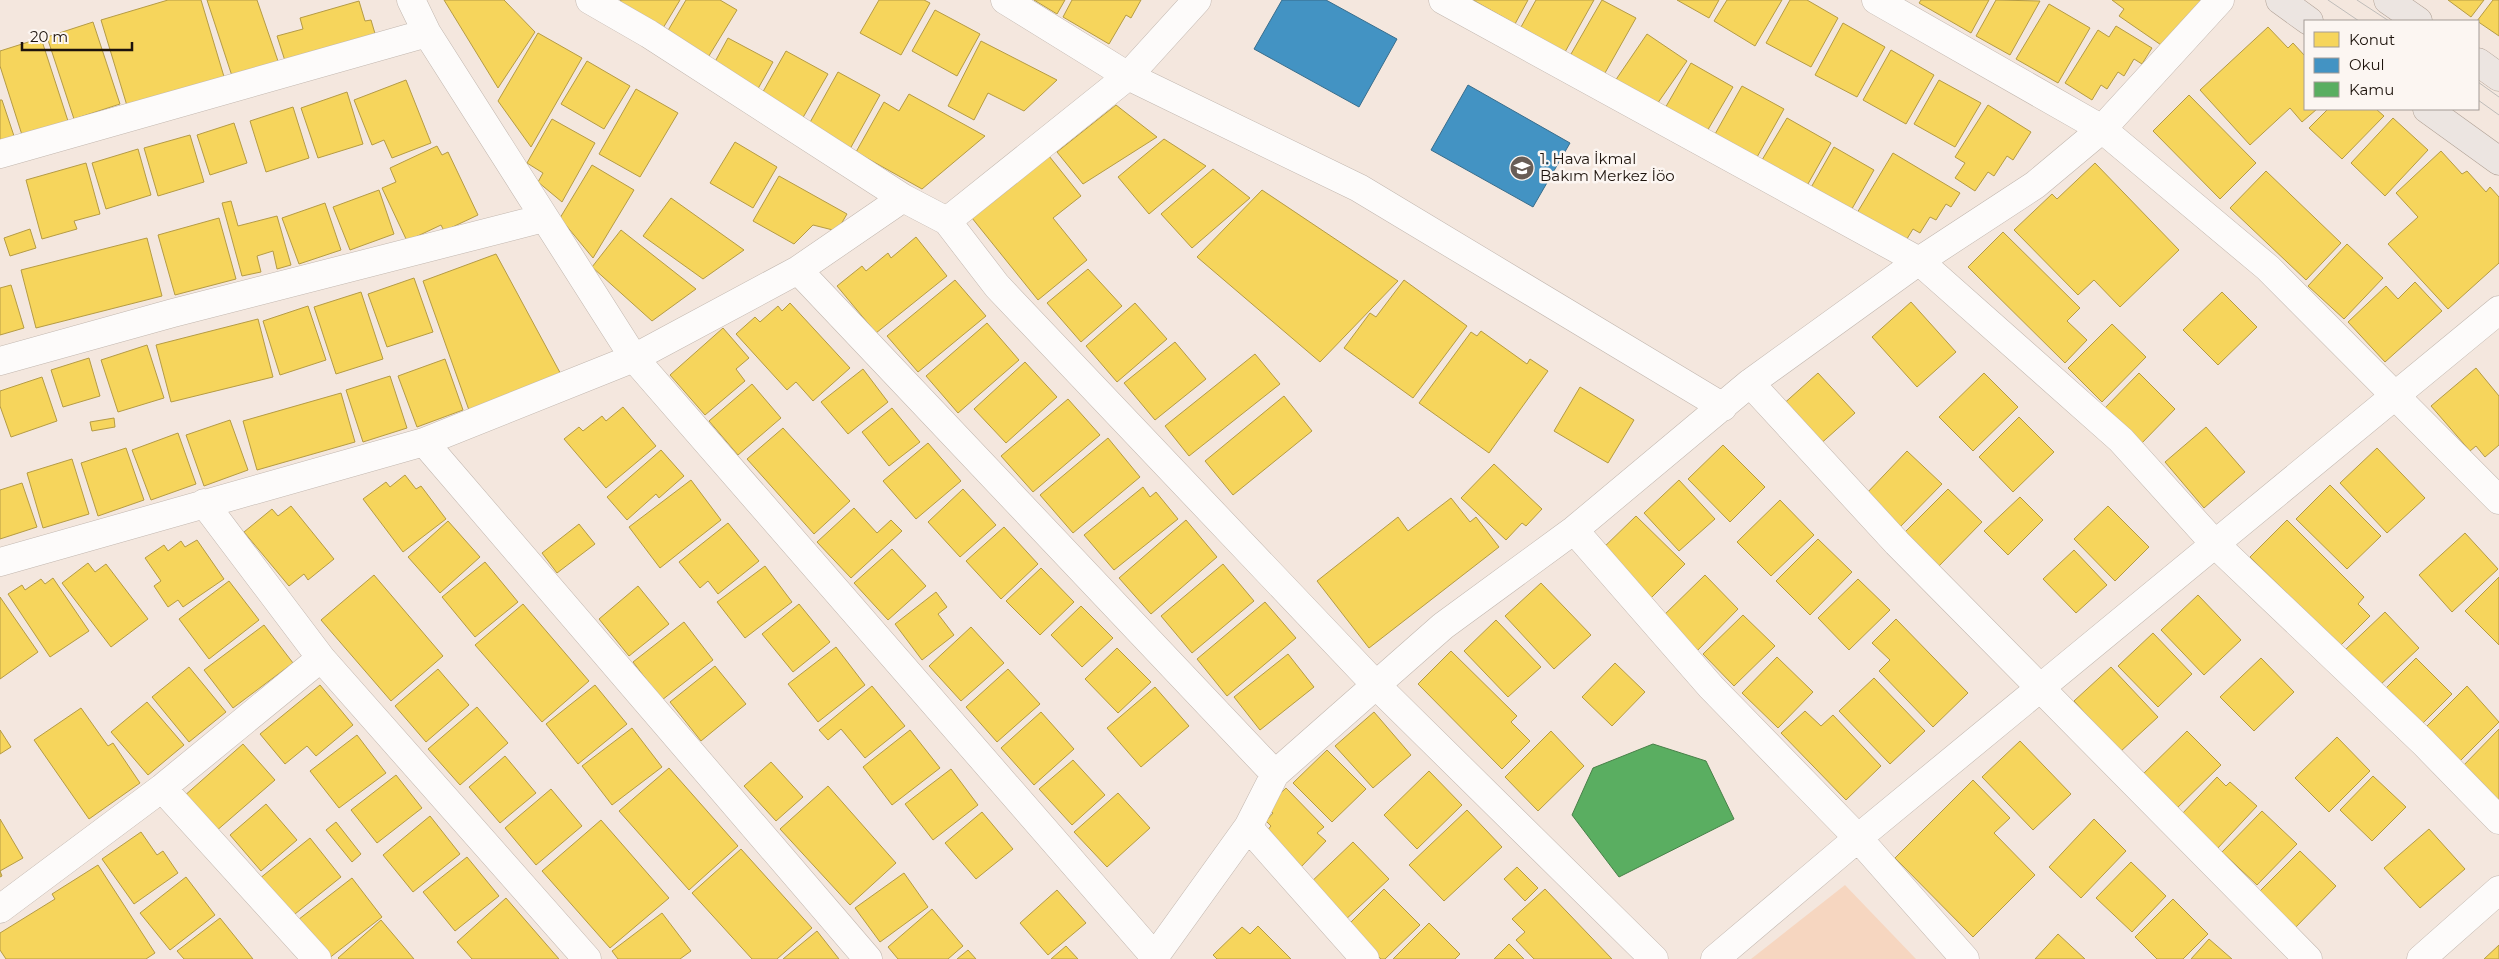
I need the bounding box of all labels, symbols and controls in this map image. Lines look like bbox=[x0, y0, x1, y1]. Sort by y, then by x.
scale bar bbox=[22, 20, 132, 52]
legend bbox=[2304, 20, 2479, 110]
text: 20 m bbox=[30, 27, 68, 46]
text: Konut bbox=[2349, 30, 2395, 49]
text: Okul bbox=[2349, 55, 2385, 74]
text: Kamu bbox=[2349, 80, 2394, 99]
place label: 1. Hava İkmal Bakım Merkez İöo bbox=[1540, 149, 1675, 185]
school or university icon: 1. Hava İkmal Bakım Merkez İöo bbox=[1509, 155, 1535, 181]

